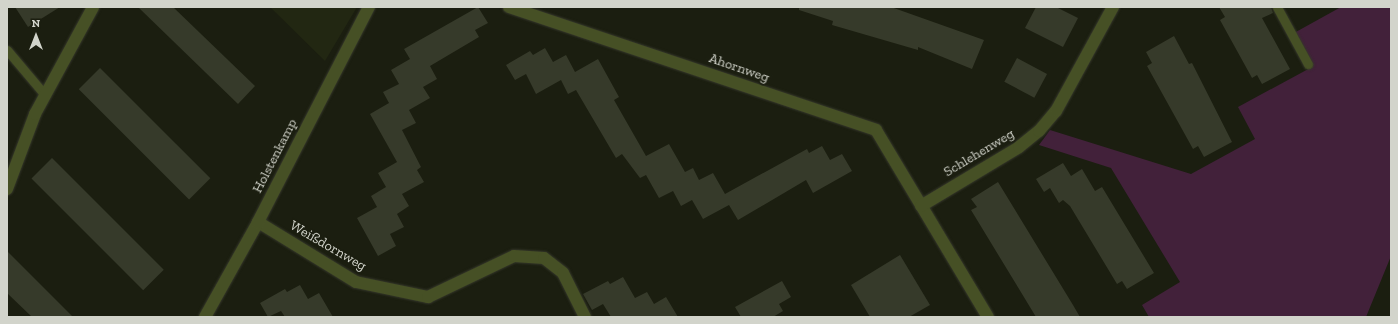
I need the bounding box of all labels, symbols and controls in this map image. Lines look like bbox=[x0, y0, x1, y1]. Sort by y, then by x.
north arrow bbox=[16, 16, 56, 56]
text: N bbox=[32, 17, 40, 30]
street label: Ahornweg bbox=[707, 50, 771, 86]
street label: Holstenkamp bbox=[249, 116, 301, 196]
street label: Schlehenweg bbox=[941, 125, 1017, 181]
street label: Weißdornweg bbox=[287, 217, 369, 275]

